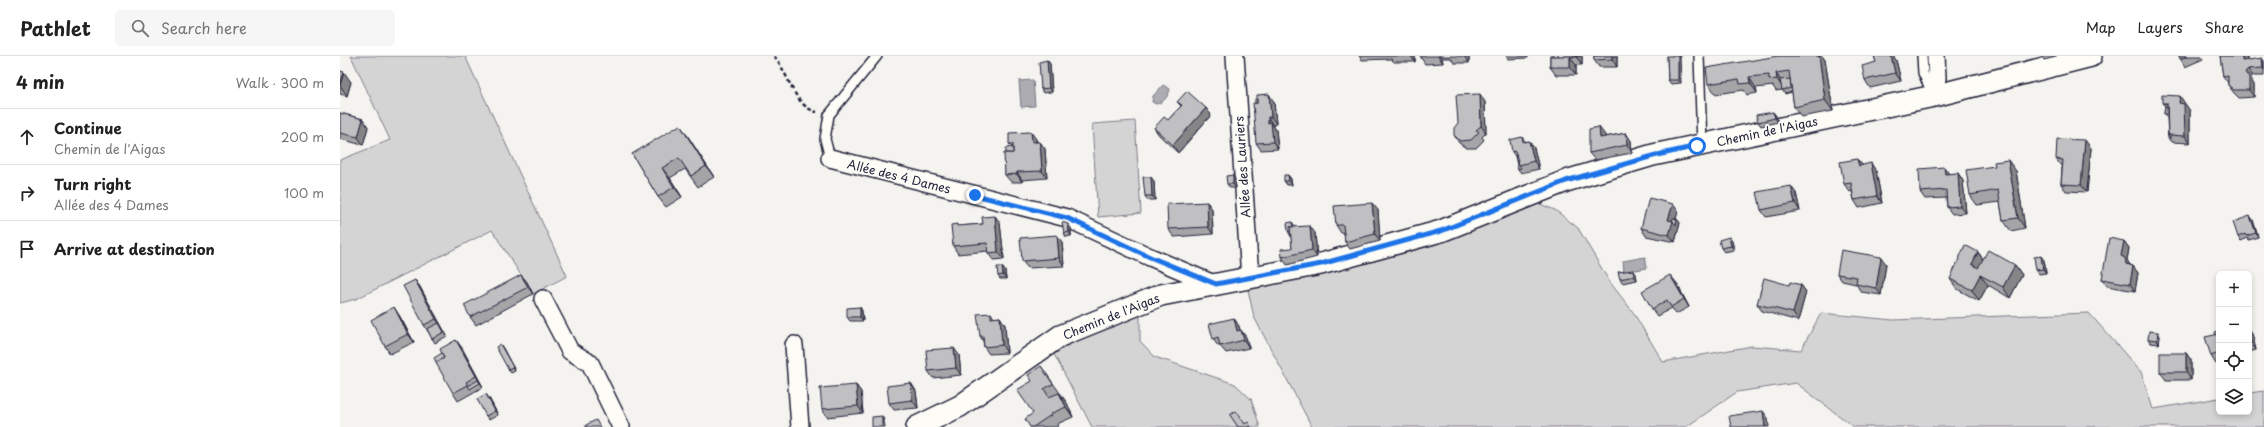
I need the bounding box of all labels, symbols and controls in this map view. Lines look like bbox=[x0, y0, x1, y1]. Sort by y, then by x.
search box bbox=[115, 10, 395, 46]
text: Pathlet bbox=[20, 14, 91, 42]
text: Search here bbox=[161, 16, 247, 39]
icon: search bbox=[129, 17, 151, 39]
text: Map bbox=[2086, 17, 2116, 38]
text: Layers bbox=[2138, 17, 2183, 38]
text: Share bbox=[2205, 17, 2244, 38]
text: 4 min bbox=[16, 69, 64, 95]
text: Walk · 300 m bbox=[236, 73, 324, 92]
street label: Chemin de l'Aigas bbox=[1715, 111, 1820, 151]
street label: Allée des Lauriers bbox=[1229, 115, 1255, 218]
text: Continue bbox=[54, 116, 122, 139]
icon: ahead bbox=[16, 126, 38, 148]
text: 200 m bbox=[281, 127, 324, 146]
route start bbox=[1688, 137, 1706, 155]
text: Chemin de l'Aigas bbox=[54, 139, 166, 158]
street label: Allée des 4 Dames bbox=[846, 154, 953, 198]
text: Turn right bbox=[54, 172, 131, 195]
icon: right bbox=[16, 182, 38, 204]
text: 100 m bbox=[284, 183, 324, 202]
route end bbox=[966, 186, 984, 204]
text: Allée des 4 Dames bbox=[54, 195, 169, 214]
text: Arrive at destination bbox=[54, 237, 215, 260]
icon: arrive bbox=[16, 238, 38, 260]
map controls bbox=[2216, 271, 2252, 415]
button: + bbox=[2216, 271, 2252, 307]
street label: Chemin de l'Aigas bbox=[1060, 288, 1163, 344]
button: − bbox=[2216, 307, 2252, 343]
button: locate bbox=[2216, 343, 2252, 379]
button: layers bbox=[2216, 379, 2252, 415]

